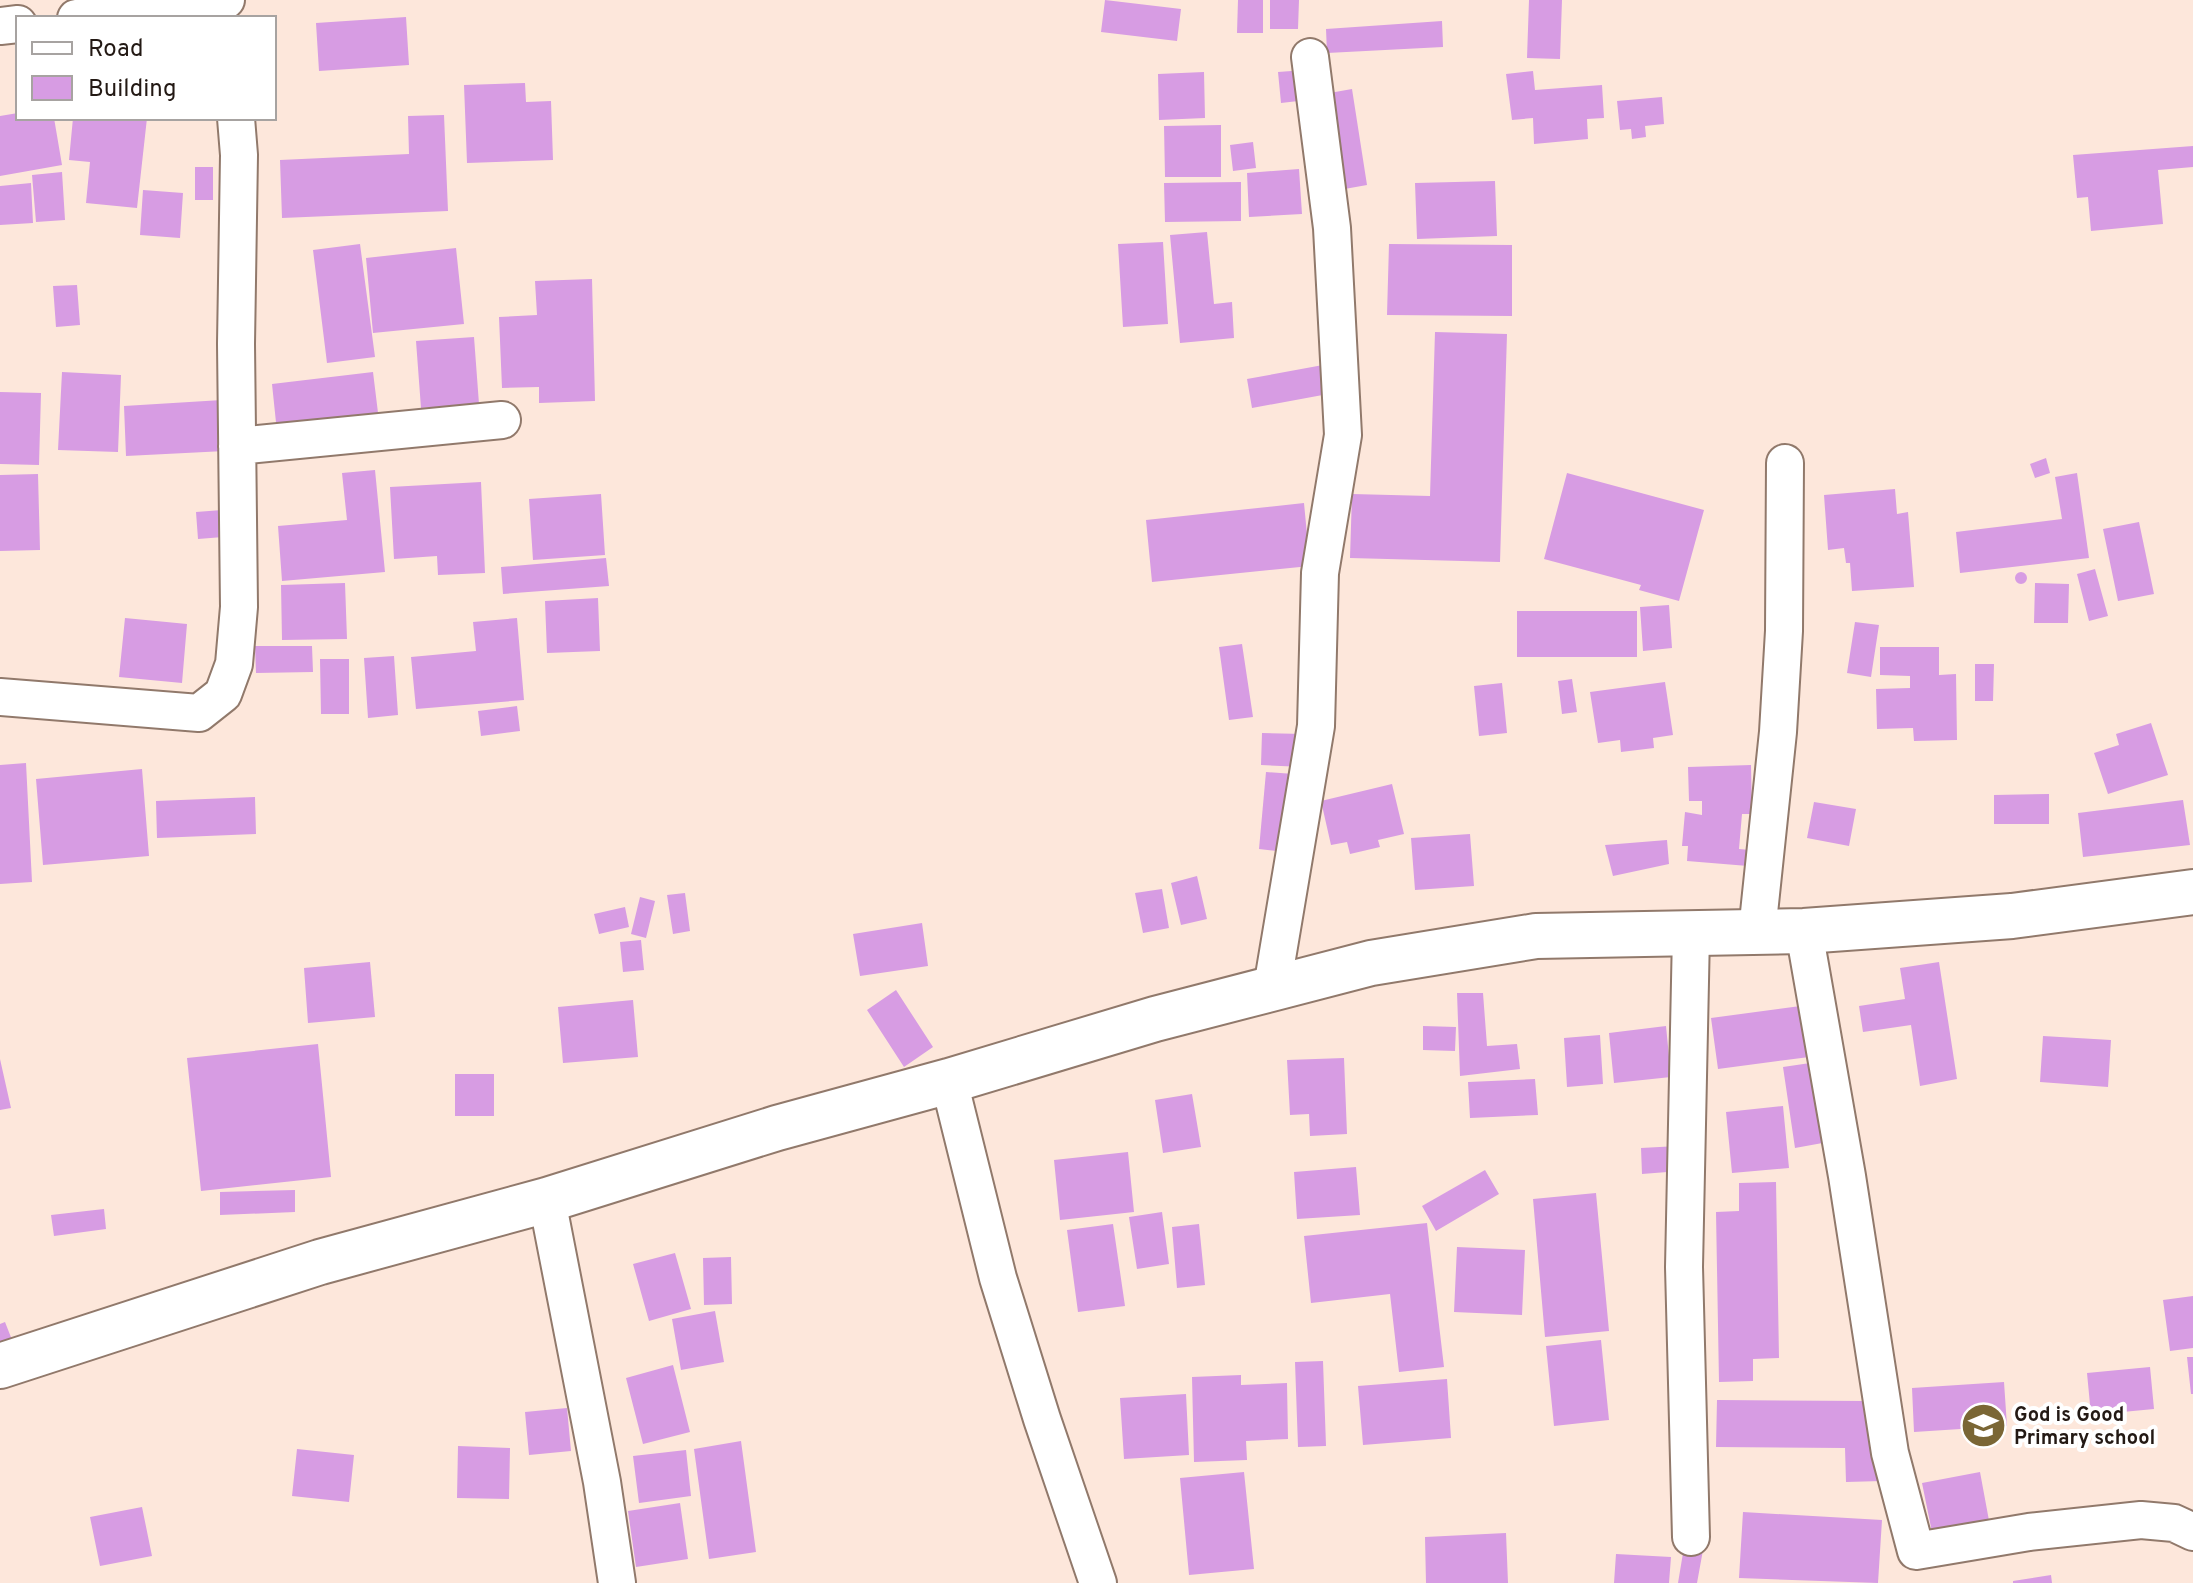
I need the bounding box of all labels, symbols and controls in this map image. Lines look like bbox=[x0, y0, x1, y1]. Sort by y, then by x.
legend bbox=[16, 16, 276, 120]
text: Road bbox=[88, 35, 144, 65]
text: Building bbox=[88, 75, 177, 105]
school or university icon: God is Good Primary school bbox=[1959, 1402, 2007, 1450]
place label: God is Good Primary school bbox=[2014, 1403, 2155, 1452]

